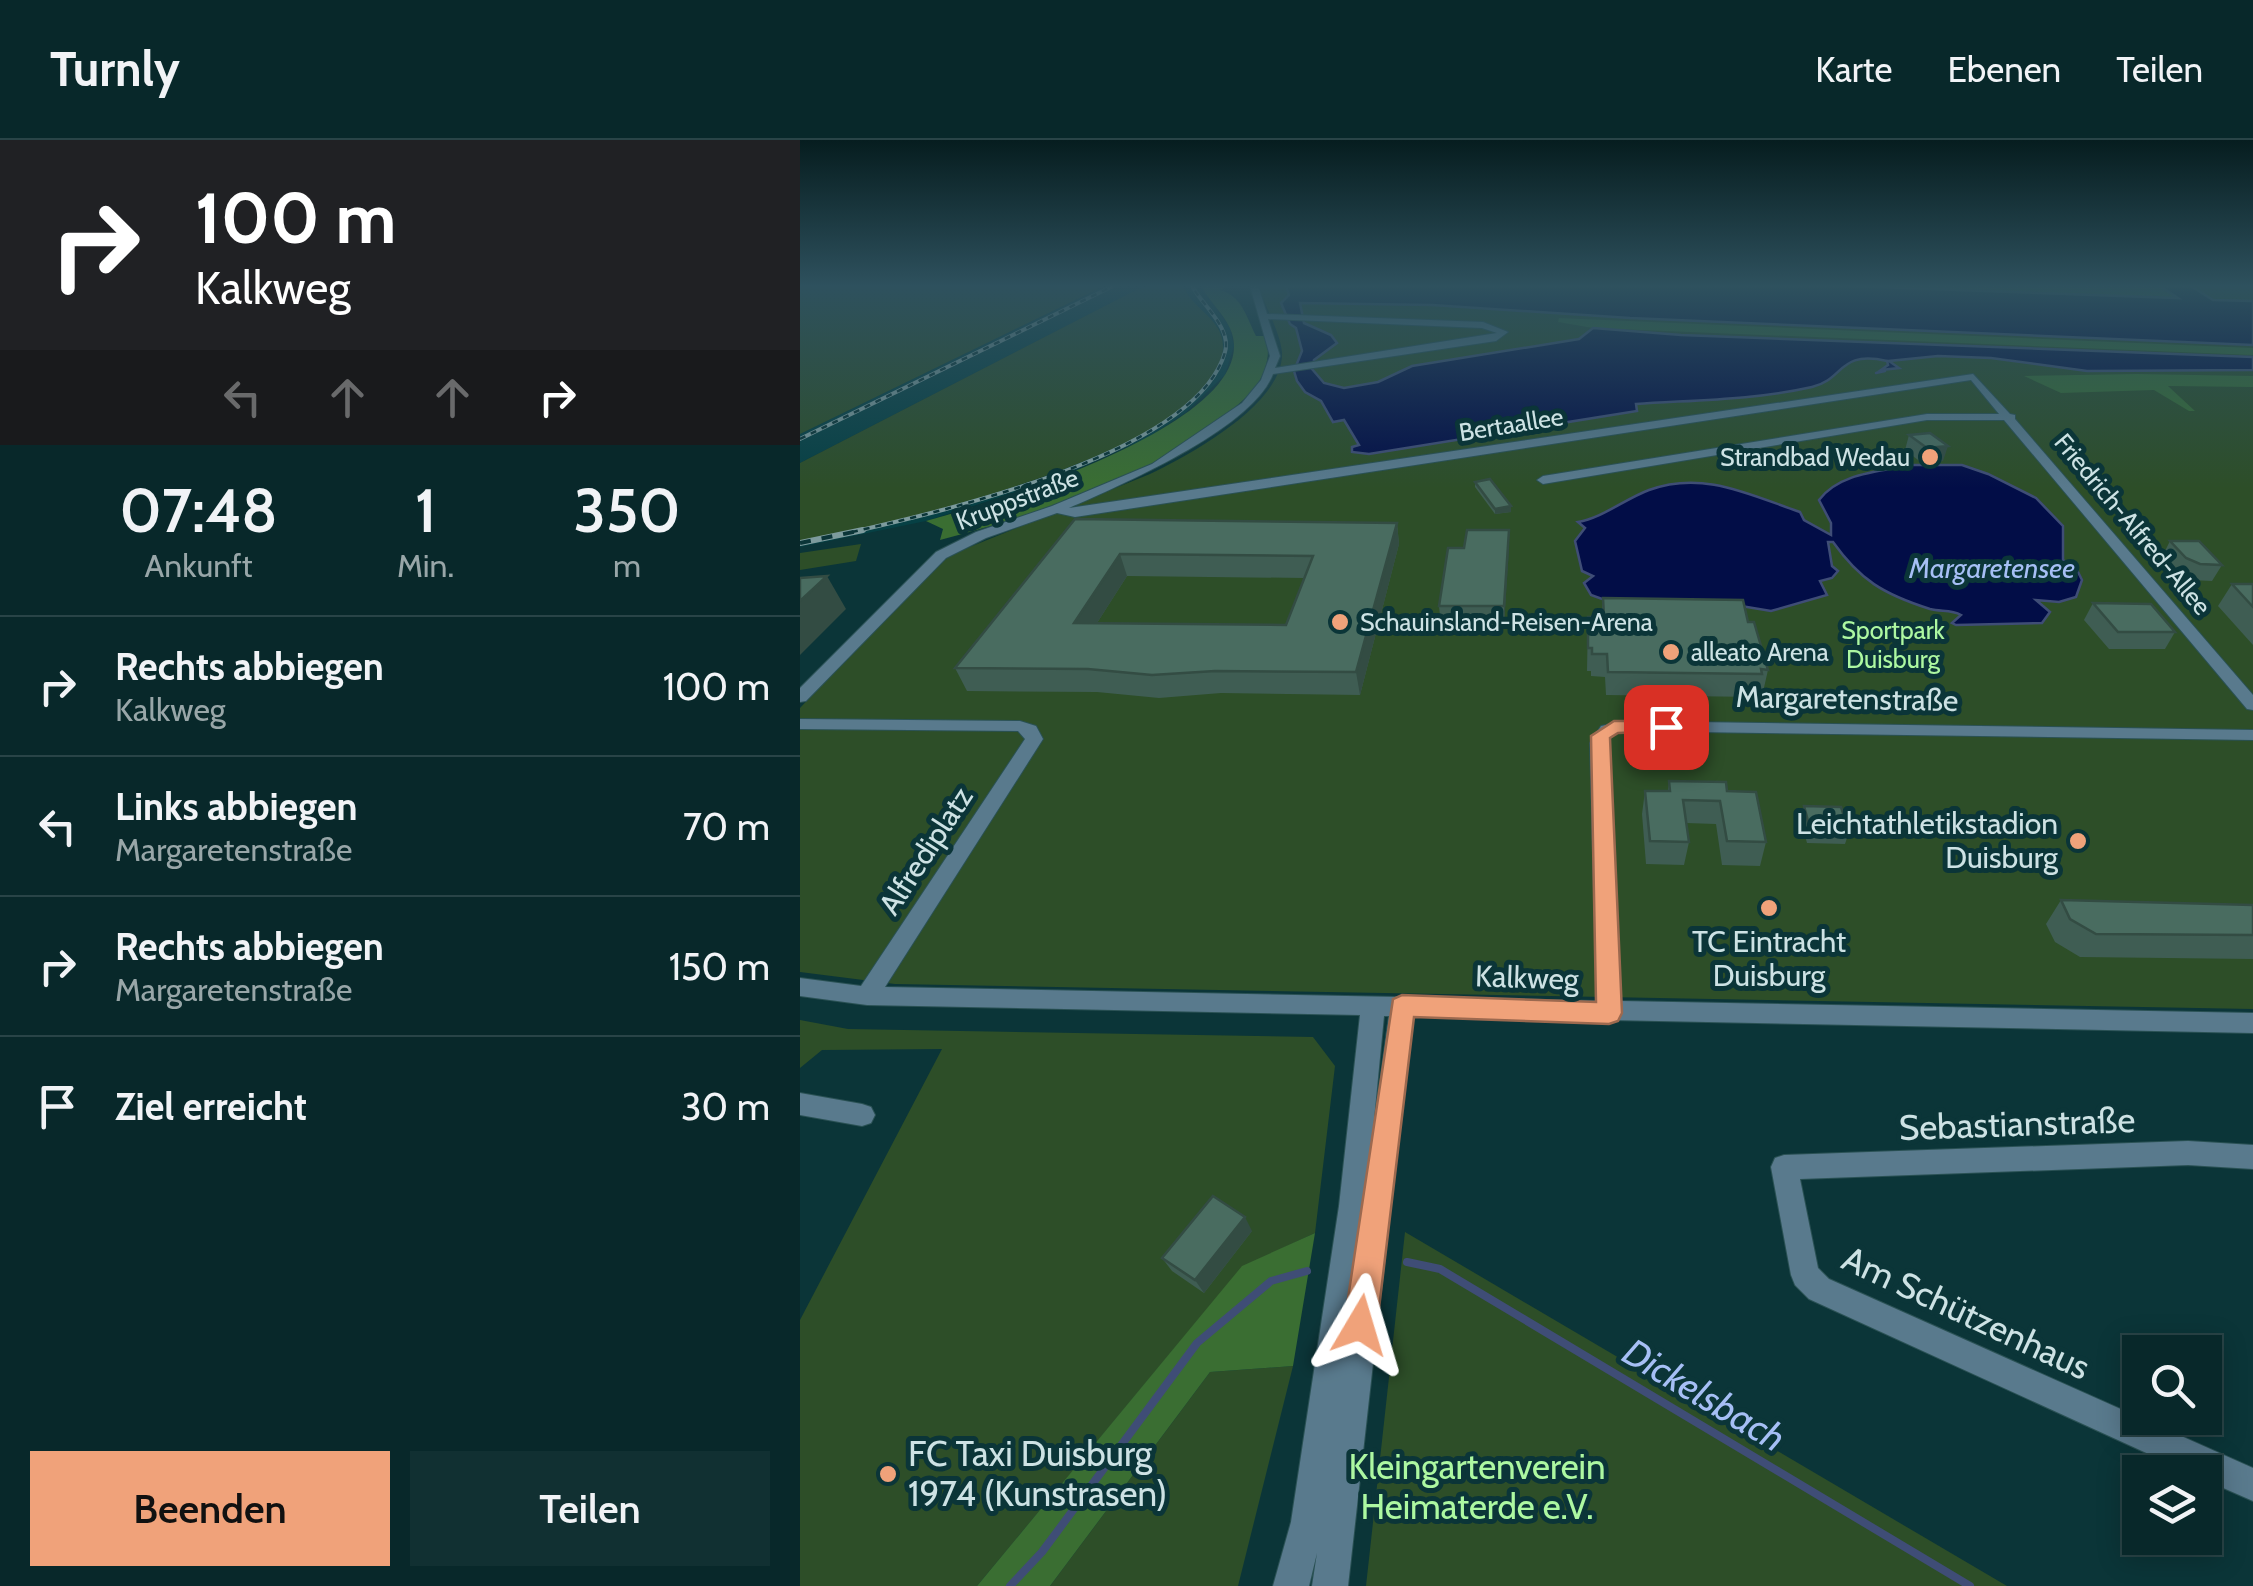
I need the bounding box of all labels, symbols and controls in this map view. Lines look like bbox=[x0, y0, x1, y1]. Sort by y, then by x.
text: Turnly bbox=[50, 40, 180, 98]
text: Karte bbox=[1815, 48, 1892, 91]
text: Ebenen bbox=[1947, 48, 2061, 91]
text: Teilen bbox=[2116, 48, 2203, 91]
text: 100 m bbox=[195, 175, 396, 261]
icon: right bbox=[30, 180, 160, 310]
text: Kalkweg bbox=[195, 261, 351, 315]
icon: left bbox=[215, 370, 270, 425]
icon: ahead bbox=[320, 370, 375, 425]
icon: ahead bbox=[425, 370, 480, 425]
icon: right bbox=[530, 370, 585, 425]
street label: Bertaallee bbox=[1457, 401, 1566, 447]
street label: Friedrich-Alfred-Allee bbox=[2048, 427, 2218, 621]
place label: Strandbad Wedau bbox=[1720, 442, 1910, 472]
marker: Strandbad Wedau bbox=[1919, 446, 1941, 468]
street label: Kruppstraße bbox=[952, 462, 1083, 536]
text: 07:48 bbox=[120, 474, 278, 547]
text: 1 bbox=[415, 474, 436, 547]
text: 350 bbox=[574, 474, 680, 547]
text: Ankunft bbox=[145, 546, 252, 585]
text: Min. bbox=[397, 546, 454, 585]
text: m bbox=[613, 546, 641, 585]
water label: Margaretensee bbox=[1908, 551, 2075, 585]
place label: Schauinsland-Reisen-Arena bbox=[1360, 607, 1653, 637]
marker: Schauinsland-Reisen-Arena bbox=[1329, 611, 1351, 633]
park label: Sportpark Duisburg bbox=[1841, 615, 1946, 674]
place label: alleato Arena bbox=[1691, 637, 1829, 667]
marker: alleato Arena bbox=[1660, 641, 1682, 663]
text: Rechts abbiegen bbox=[115, 643, 384, 690]
icon: right bbox=[30, 659, 85, 714]
text: 100 m bbox=[663, 663, 770, 710]
street label: Margaretenstraße bbox=[1735, 678, 1959, 719]
pin bbox=[1624, 685, 1709, 770]
text: Kalkweg bbox=[115, 690, 226, 729]
icon: arrive bbox=[1639, 700, 1694, 755]
street label: Alfrediplatz bbox=[871, 780, 981, 922]
text: Links abbiegen bbox=[115, 783, 358, 830]
icon: left bbox=[30, 799, 85, 854]
text: 70 m bbox=[683, 803, 770, 850]
place label: Leichtathletikstadion Duisburg bbox=[1796, 805, 2059, 876]
text: Margaretenstraße bbox=[115, 830, 352, 869]
marker: Leichtathletikstadion Duisburg bbox=[2067, 830, 2089, 852]
marker: TC Eintracht Duisburg bbox=[1758, 897, 1780, 919]
text: Rechts abbiegen bbox=[115, 923, 384, 970]
place label: TC Eintracht Duisburg bbox=[1692, 923, 1846, 994]
icon: right bbox=[30, 939, 85, 994]
text: 150 m bbox=[669, 943, 770, 990]
street label: Kalkweg bbox=[1474, 957, 1581, 998]
text: Margaretenstraße bbox=[115, 970, 352, 1009]
icon: arrive bbox=[30, 1079, 85, 1134]
text: Ziel erreicht bbox=[115, 1083, 307, 1130]
text: 30 m bbox=[681, 1083, 770, 1130]
street label: Sebastianstraße bbox=[1898, 1098, 2136, 1149]
street label: Am Schützenhaus bbox=[1836, 1236, 2097, 1389]
position arrow bbox=[1308, 1273, 1412, 1377]
water label: Dickelsbach bbox=[1614, 1328, 1794, 1461]
map controls bbox=[2122, 1335, 2222, 1555]
button: search bbox=[2122, 1335, 2222, 1435]
place label: FC Taxi Duisburg 1974 (Kunstrasen) bbox=[908, 1432, 1167, 1515]
park label: Kleingartenverein Heimaterde e.V. bbox=[1348, 1445, 1606, 1528]
button: Beenden bbox=[30, 1451, 390, 1566]
button: Teilen bbox=[410, 1451, 770, 1566]
button: layers bbox=[2122, 1455, 2222, 1555]
marker: FC Taxi Duisburg 1974 (Kunstrasen) bbox=[877, 1463, 899, 1485]

